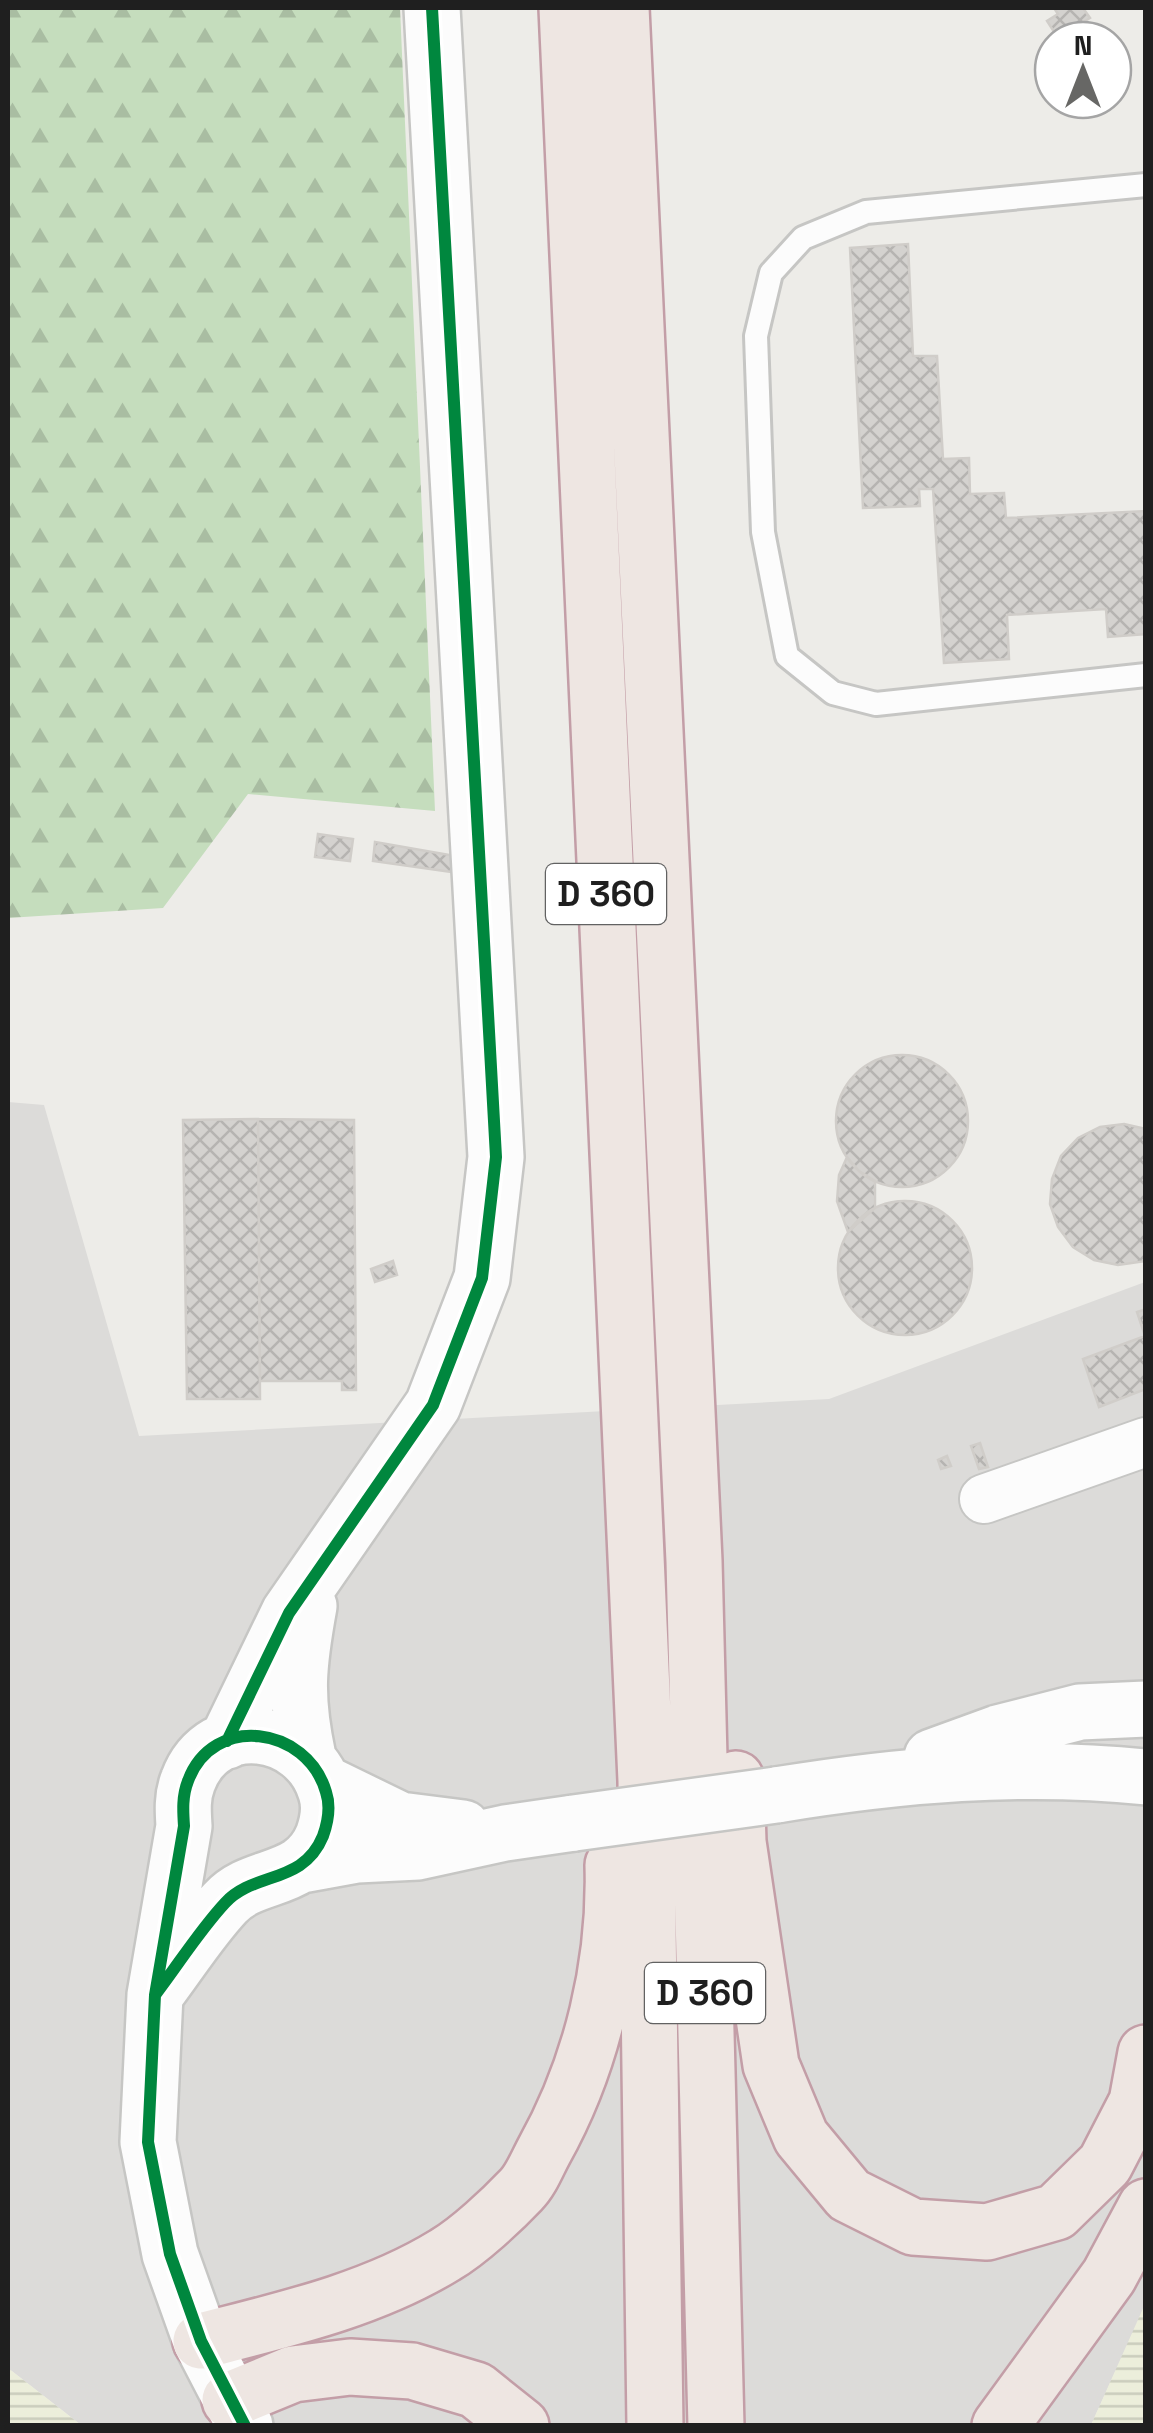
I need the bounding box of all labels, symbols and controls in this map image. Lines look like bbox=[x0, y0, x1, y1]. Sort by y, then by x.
north arrow bbox=[1033, 20, 1133, 120]
text: N bbox=[1074, 27, 1092, 63]
road number: D 360 bbox=[546, 864, 666, 924]
road number: D 360 bbox=[645, 1963, 765, 2023]

